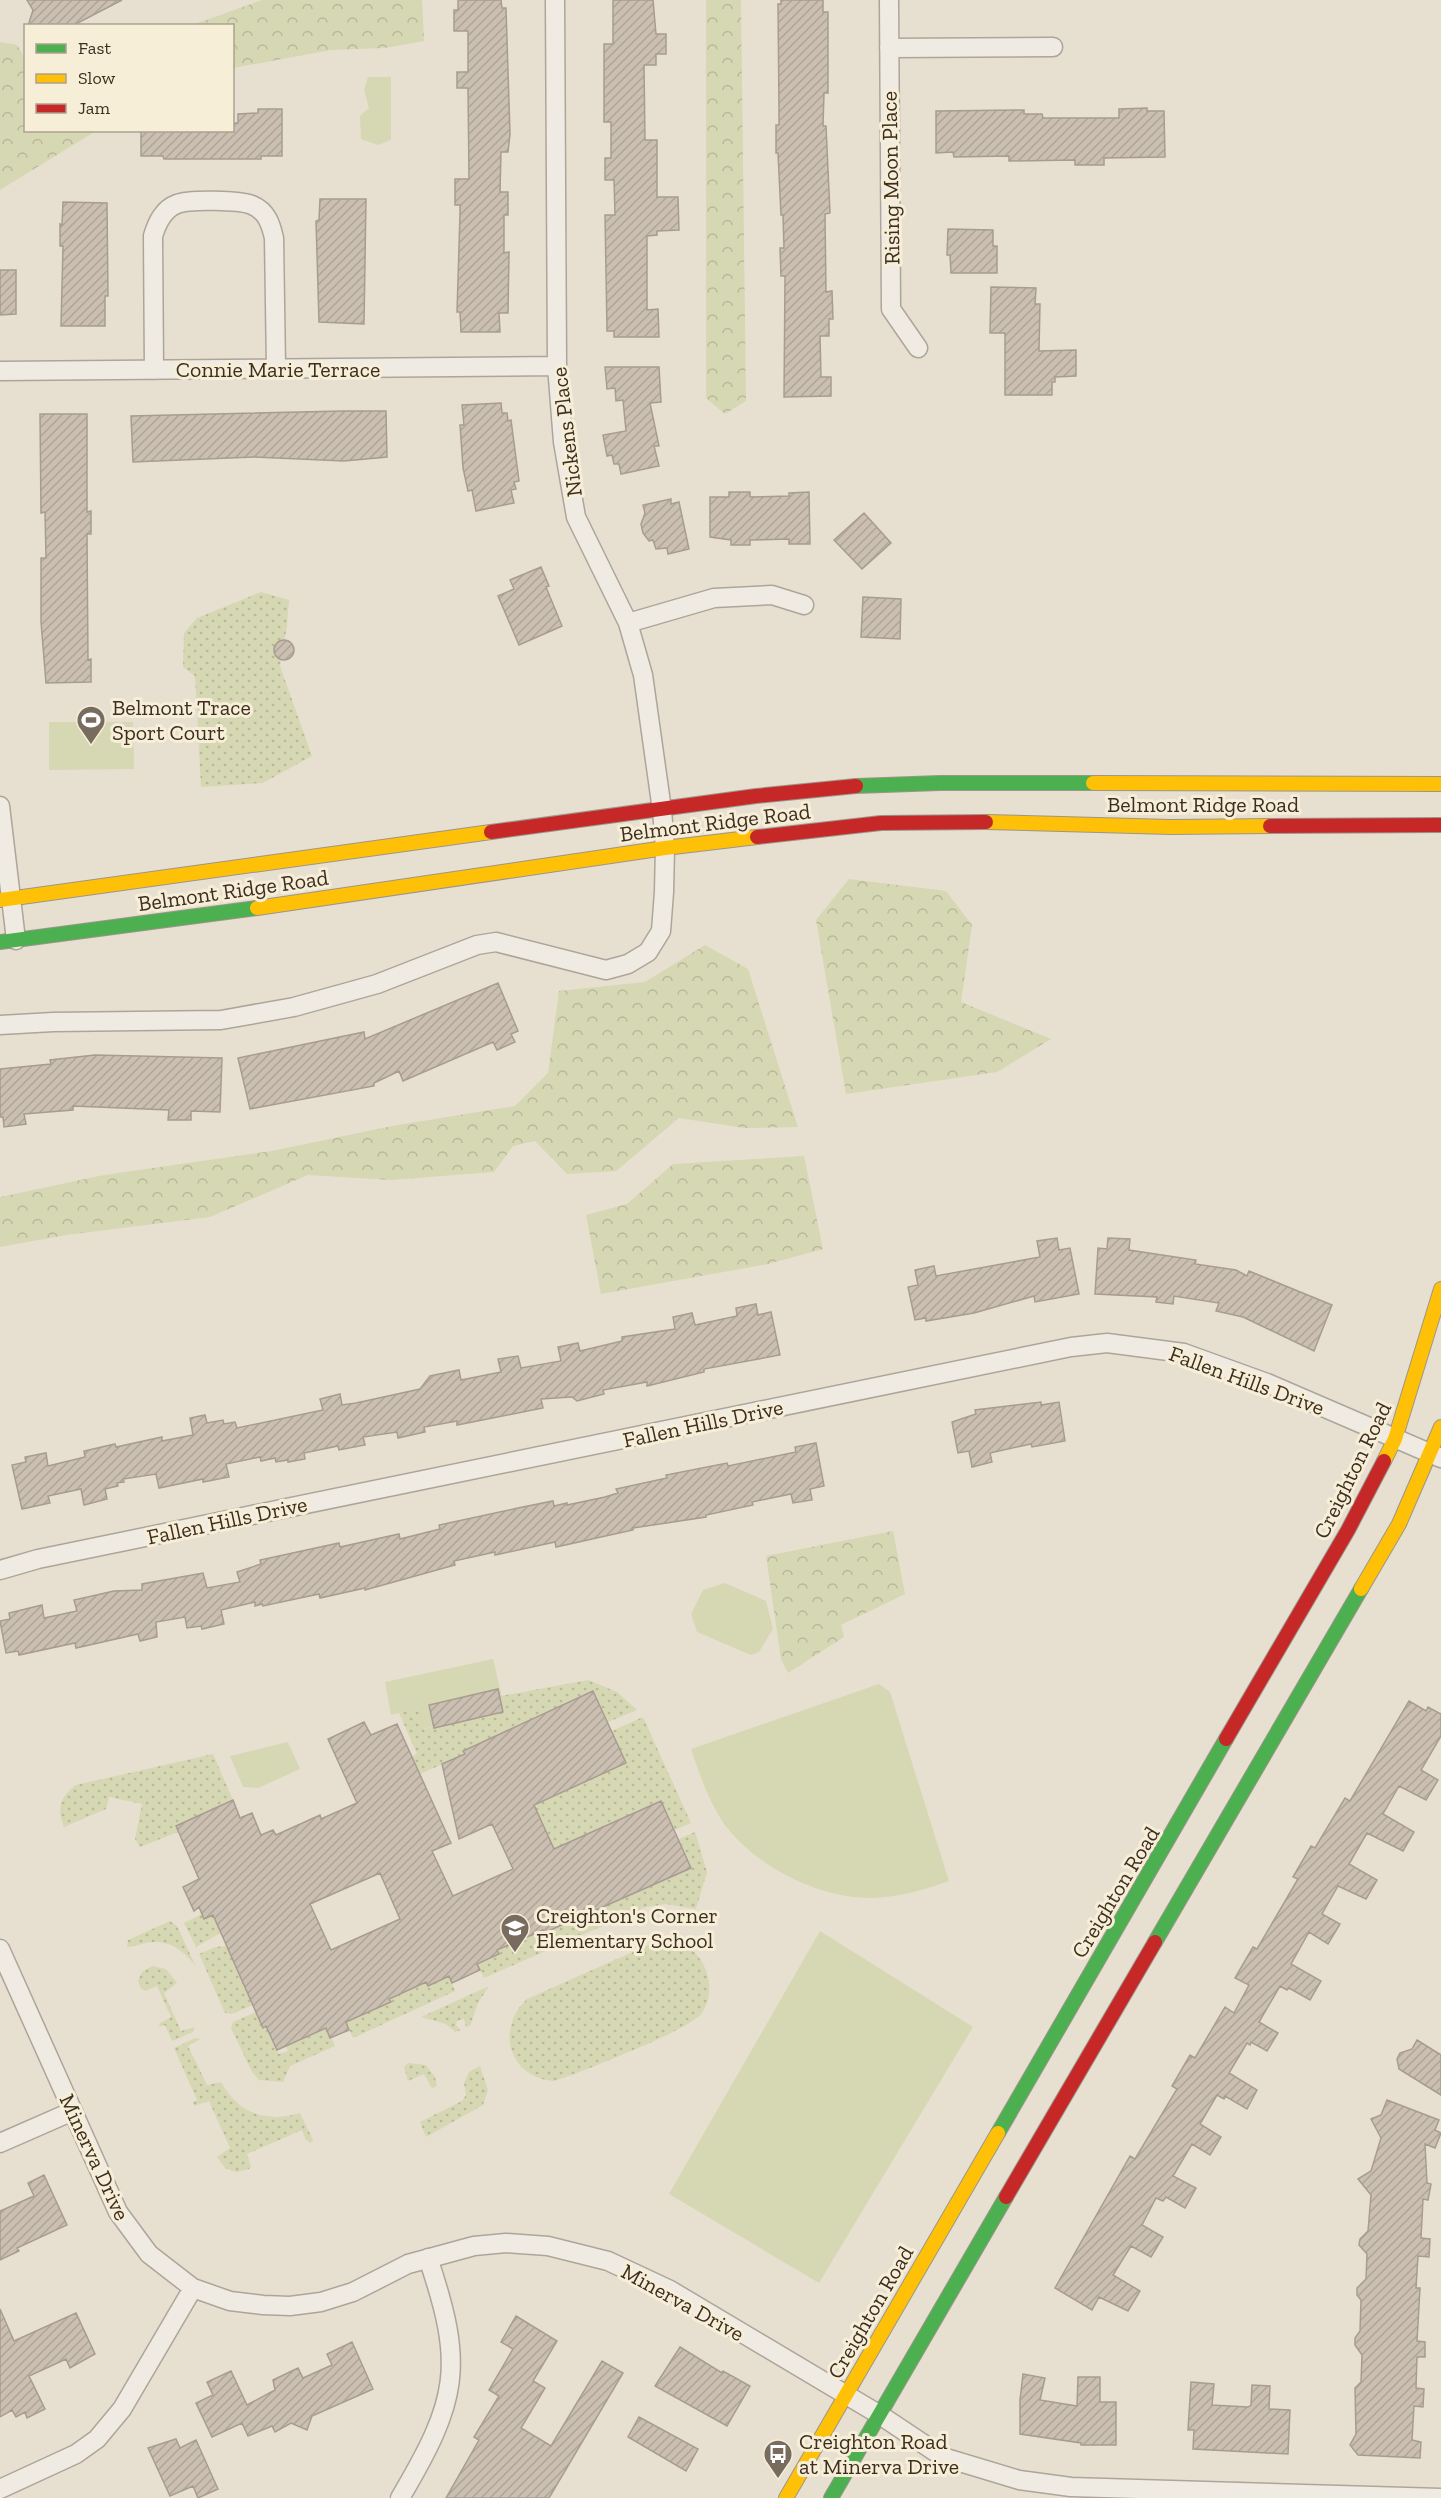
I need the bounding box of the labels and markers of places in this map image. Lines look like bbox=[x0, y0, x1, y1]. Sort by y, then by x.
place label: Belmont Trace Sport Court bbox=[112, 694, 251, 746]
sports icon: Belmont Trace Sport Court bbox=[75, 704, 107, 746]
place label: Creighton's Corner Elementary School bbox=[536, 1902, 718, 1954]
school or university icon: Creighton's Corner Elementary School bbox=[499, 1912, 531, 1954]
place label: Creighton Road at Minerva Drive bbox=[799, 2428, 959, 2480]
bus stop icon: Creighton Road at Minerva Drive bbox=[762, 2438, 794, 2480]

